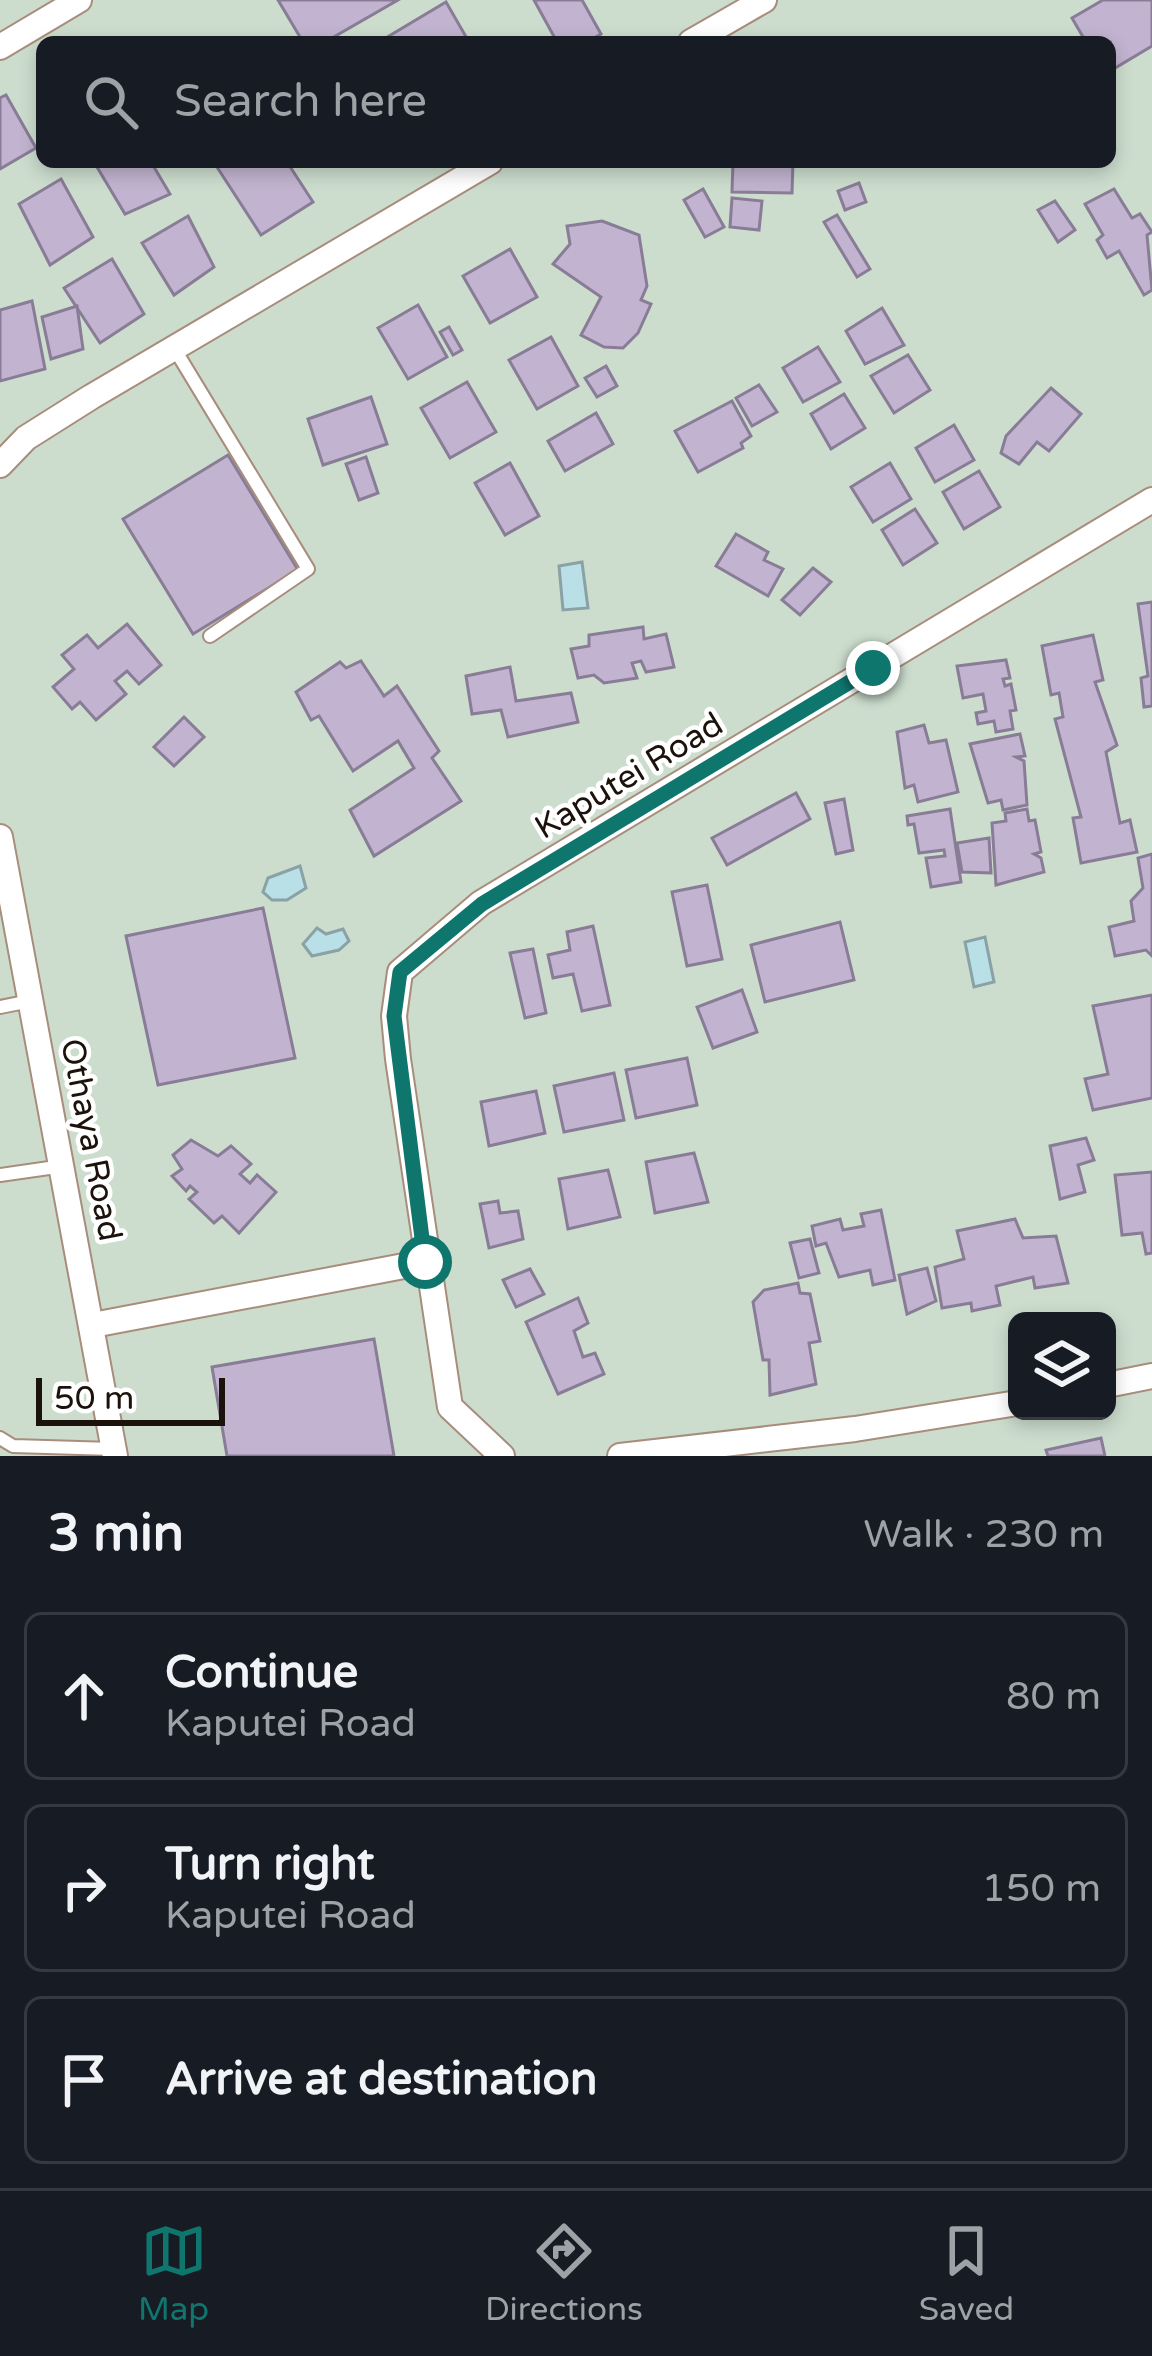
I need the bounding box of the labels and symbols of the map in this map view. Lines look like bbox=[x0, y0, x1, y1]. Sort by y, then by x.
route end bbox=[846, 641, 900, 695]
street label: Kaputei Road bbox=[528, 705, 730, 847]
street label: Othaya Road bbox=[52, 1036, 130, 1244]
route start bbox=[398, 1235, 452, 1289]
scale bar bbox=[36, 1372, 225, 1425]

